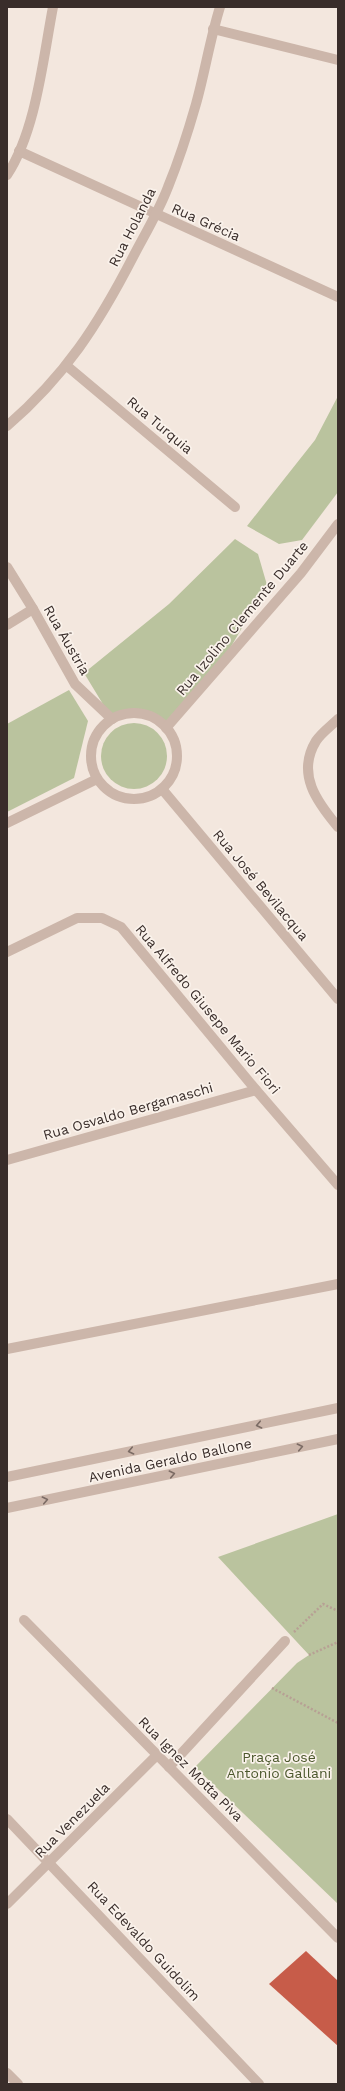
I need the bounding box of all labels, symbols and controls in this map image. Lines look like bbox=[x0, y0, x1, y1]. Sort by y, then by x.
street label: Rua Holanda bbox=[105, 185, 159, 269]
street label: Rua Grécia bbox=[169, 200, 243, 244]
street label: Rua Turquia bbox=[124, 393, 196, 457]
street label: Rua Izolino Clemente Duarte bbox=[173, 538, 311, 698]
street label: Rua Áustria bbox=[41, 602, 93, 678]
street label: Rua José Bevilacqua bbox=[210, 826, 312, 944]
street label: Rua Alfredo Giusepe Mario Fiori bbox=[132, 921, 284, 1097]
street label: Rua Osvaldo Bergamaschi bbox=[41, 1079, 215, 1143]
one-way arrow bbox=[256, 1420, 262, 1428]
street label: Avenida Geraldo Ballone bbox=[87, 1435, 253, 1485]
one-way arrow bbox=[296, 1443, 303, 1451]
one-way arrow bbox=[128, 1447, 135, 1455]
one-way arrow bbox=[169, 1470, 176, 1478]
one-way arrow bbox=[42, 1497, 48, 1505]
street label: Rua Ignez Motta Piva bbox=[135, 1713, 247, 1825]
park label: Praça José Antonio Gallani bbox=[227, 1749, 331, 1781]
street label: Rua Venezuela bbox=[31, 1779, 113, 1861]
street label: Rua Edevaldo Guidolim bbox=[84, 1878, 204, 2004]

